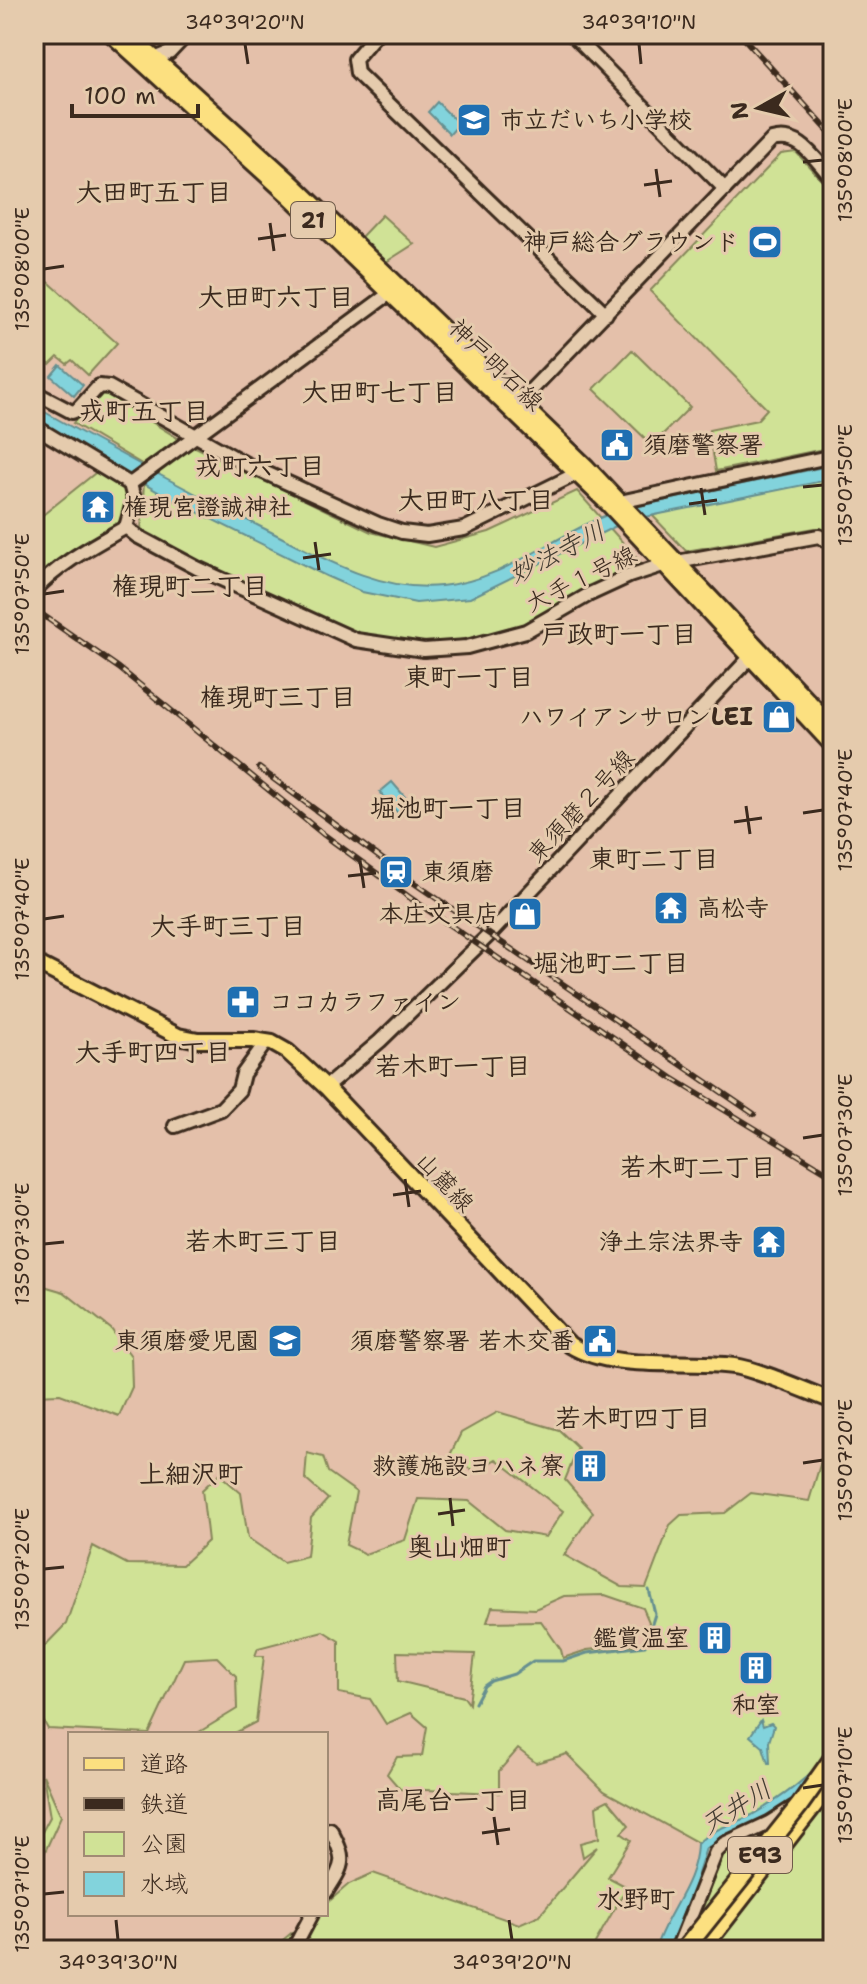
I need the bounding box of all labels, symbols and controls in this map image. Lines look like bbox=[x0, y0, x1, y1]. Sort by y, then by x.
text: 34°39'20"N bbox=[185, 9, 305, 35]
text: 34°39'10"N bbox=[582, 9, 696, 35]
scale bar bbox=[72, 68, 198, 118]
north arrow bbox=[719, 68, 799, 148]
text: 100 m bbox=[84, 80, 156, 112]
text: 135°08'00"E bbox=[832, 98, 858, 222]
text: N bbox=[724, 100, 755, 121]
school or university icon: 市立だいち小学校 bbox=[455, 101, 493, 139]
place label: 市立だいち小学校 bbox=[500, 104, 692, 136]
district label: 大田町五丁目 bbox=[76, 174, 232, 209]
road number: 21 bbox=[291, 202, 335, 238]
text: 135°08'00"E bbox=[9, 207, 35, 331]
sports icon: 神戸総合グラウンド bbox=[746, 223, 784, 261]
place label: 神戸総合グラウンド bbox=[523, 226, 739, 258]
district label: 大田町六丁目 bbox=[198, 279, 354, 314]
street label: 神戸明石線 bbox=[442, 312, 550, 418]
district label: 大田町七丁目 bbox=[302, 374, 458, 409]
district label: 戎町五丁目 bbox=[79, 393, 209, 428]
text: 135°07'50"E bbox=[832, 424, 858, 546]
public building icon: 須磨警察署 bbox=[598, 426, 636, 464]
place label: 須磨警察署 bbox=[643, 429, 763, 461]
district label: 戎町六丁目 bbox=[195, 448, 325, 483]
district label: 大田町八丁目 bbox=[398, 482, 554, 517]
temple icon: 権現宮證誠神社 bbox=[79, 488, 117, 526]
place label: 権現宮證誠神社 bbox=[124, 491, 292, 523]
water label: 妙法寺川 bbox=[502, 512, 611, 591]
text: 135°07'50"E bbox=[9, 533, 35, 655]
street label: 大手１号線 bbox=[520, 538, 642, 620]
district label: 権現町二丁目 bbox=[112, 568, 268, 603]
district label: 戸政町一丁目 bbox=[541, 616, 697, 651]
district label: 東町一丁目 bbox=[404, 659, 534, 694]
district label: 権現町三丁目 bbox=[200, 679, 356, 714]
shop icon: ハワイアンサロンLEI bbox=[760, 698, 798, 736]
place label: ハワイアンサロンLEI bbox=[520, 701, 753, 733]
street label: 東須磨２号線 bbox=[520, 742, 642, 870]
text: 135°07'40"E bbox=[832, 749, 858, 871]
district label: 堀池町一丁目 bbox=[370, 790, 526, 825]
district label: 東町二丁目 bbox=[589, 841, 719, 876]
station icon: 東須磨 bbox=[377, 853, 415, 891]
place label: 東須磨 bbox=[422, 856, 494, 888]
text: 135°07'40"E bbox=[9, 858, 35, 980]
temple icon: 高松寺 bbox=[652, 889, 690, 927]
place label: 高松寺 bbox=[697, 892, 769, 924]
shop icon: 本庄文具店 bbox=[506, 895, 544, 933]
place label: 本庄文具店 bbox=[379, 898, 499, 930]
district label: 大手町三丁目 bbox=[150, 908, 306, 943]
district label: 堀池町二丁目 bbox=[533, 945, 689, 980]
pharmacy icon: ココカラファイン bbox=[224, 983, 262, 1021]
place label: ココカラファイン bbox=[269, 986, 461, 1018]
district label: 大手町四丁目 bbox=[75, 1034, 231, 1069]
district label: 若木町一丁目 bbox=[375, 1048, 531, 1083]
text: 135°07'30"E bbox=[832, 1073, 858, 1197]
street label: 山麓線 bbox=[409, 1145, 481, 1219]
district label: 若木町二丁目 bbox=[620, 1149, 776, 1184]
text: 135°07'30"E bbox=[9, 1182, 35, 1306]
district label: 若木町三丁目 bbox=[185, 1223, 341, 1258]
temple icon: 浄土宗法界寺 bbox=[750, 1223, 788, 1261]
place label: 浄土宗法界寺 bbox=[599, 1226, 743, 1258]
school or university icon: 東須磨愛児園 bbox=[266, 1322, 304, 1360]
public building icon: 須磨警察署 若木交番 bbox=[581, 1322, 619, 1360]
place label: 東須磨愛児園 bbox=[115, 1325, 259, 1357]
place label: 須磨警察署 若木交番 bbox=[350, 1325, 574, 1357]
text: 135°07'20"E bbox=[832, 1399, 858, 1521]
district label: 若木町四丁目 bbox=[555, 1400, 711, 1435]
building icon: 救護施設ヨハネ寮 bbox=[571, 1447, 609, 1485]
place label: 救護施設ヨハネ寮 bbox=[372, 1450, 564, 1482]
district label: 上細沢町 bbox=[139, 1456, 243, 1491]
text: 135°07'20"E bbox=[9, 1508, 35, 1630]
district label: 奥山畑町 bbox=[407, 1529, 511, 1564]
building icon: 鑑賞温室 bbox=[696, 1619, 734, 1657]
place label: 鑑賞温室 bbox=[593, 1622, 689, 1654]
building icon: 和室 bbox=[737, 1649, 775, 1687]
place label: 和室 bbox=[732, 1689, 780, 1721]
text: 135°07'10"E bbox=[832, 1726, 858, 1844]
legend bbox=[68, 1732, 328, 1916]
text: 道路 bbox=[140, 1748, 188, 1780]
water label: 天井川 bbox=[693, 1771, 778, 1842]
district label: 高尾台一丁目 bbox=[375, 1782, 531, 1817]
text: 鉄道 bbox=[140, 1788, 188, 1820]
text: 公園 bbox=[140, 1828, 188, 1860]
text: 135°07'10"E bbox=[9, 1835, 35, 1953]
road number: E93 bbox=[728, 1837, 792, 1873]
text: 水域 bbox=[140, 1868, 188, 1900]
district label: 水野町 bbox=[597, 1881, 675, 1916]
text: 34°39'30"N bbox=[58, 1949, 178, 1975]
text: 34°39'20"N bbox=[452, 1949, 572, 1975]

